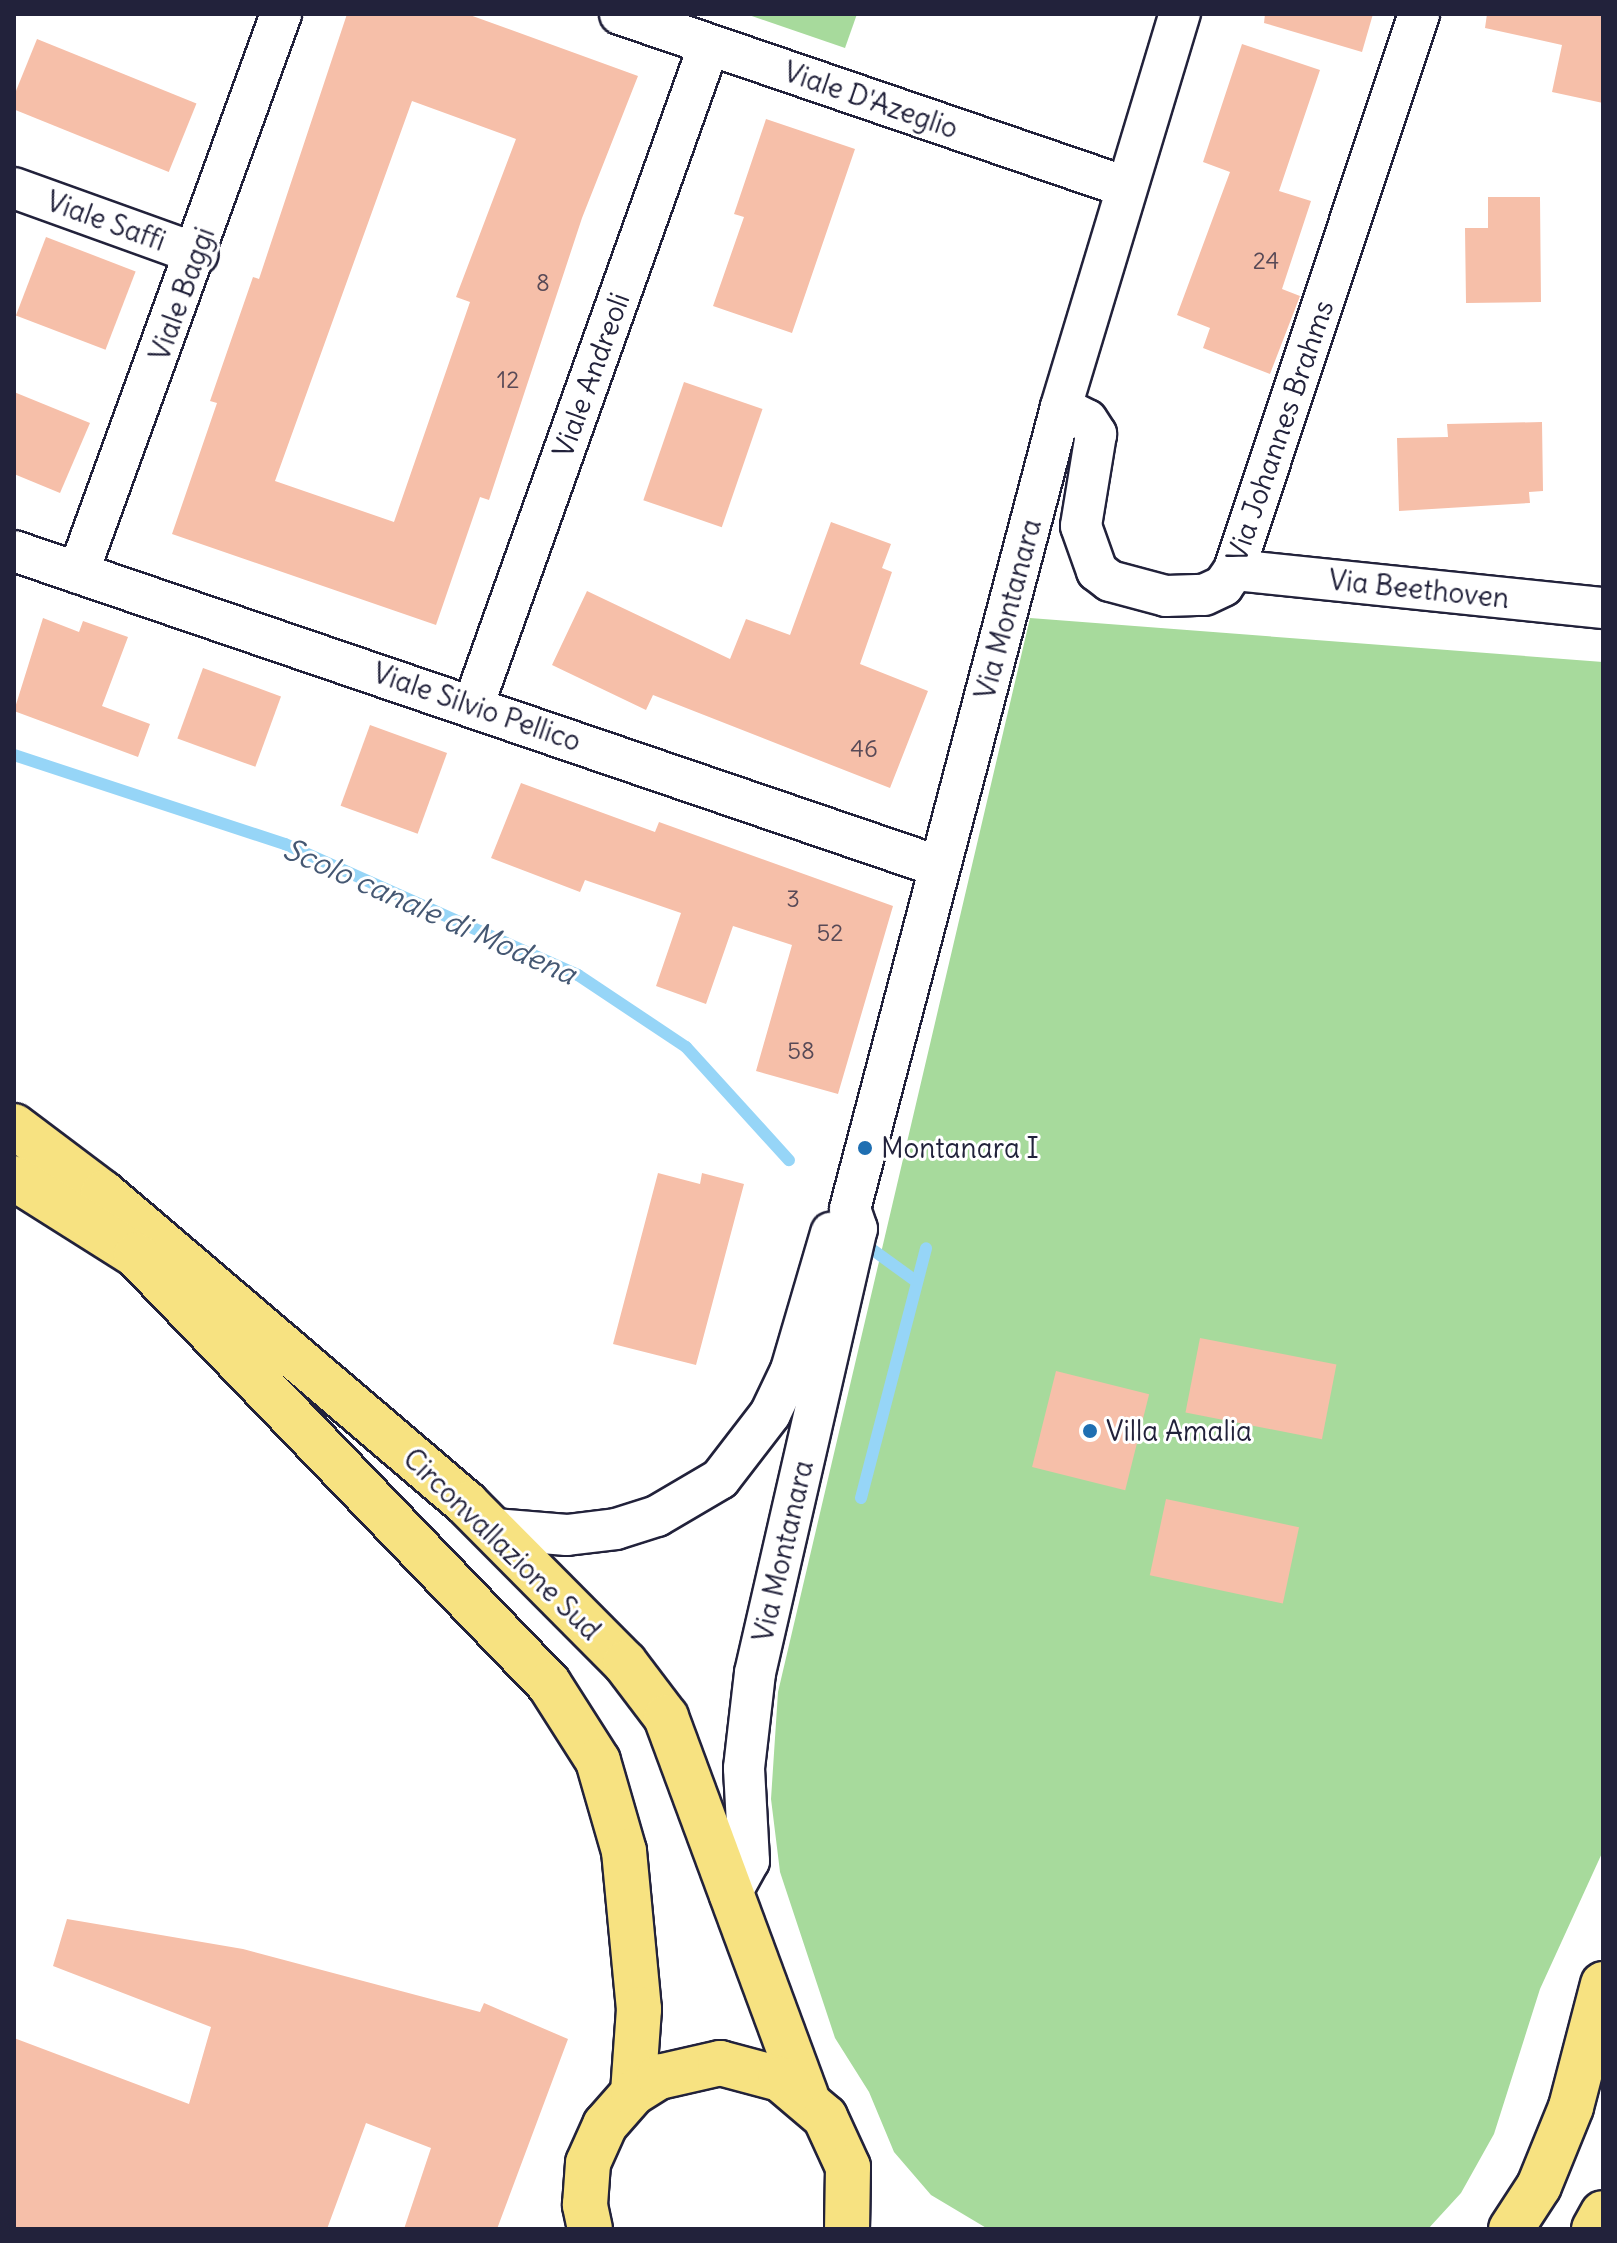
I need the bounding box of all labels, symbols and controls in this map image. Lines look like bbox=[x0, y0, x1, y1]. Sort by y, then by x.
street label: Viale D'Azeglio bbox=[780, 55, 962, 145]
street label: Viale Saffi bbox=[42, 184, 170, 258]
street label: Viale Baggi bbox=[142, 223, 222, 365]
house number: 24 bbox=[1253, 247, 1279, 275]
house number: 8 bbox=[536, 269, 550, 297]
street label: Viale Andreoli bbox=[546, 288, 636, 462]
street label: Via Johannes Brahms bbox=[1219, 296, 1341, 566]
house number: 12 bbox=[497, 366, 519, 394]
street label: Via Montanara bbox=[968, 515, 1048, 703]
street label: Via Beethoven bbox=[1327, 563, 1511, 615]
street label: Viale Silvio Pellico bbox=[369, 656, 585, 758]
house number: 46 bbox=[850, 735, 878, 763]
water label: Scolo canale di Modena bbox=[278, 830, 582, 992]
house number: 3 bbox=[786, 885, 800, 913]
house number: 52 bbox=[817, 919, 843, 947]
house number: 58 bbox=[787, 1037, 815, 1065]
place label: Montanara I bbox=[881, 1131, 1039, 1165]
marker: Montanara I bbox=[856, 1139, 874, 1157]
place label: Villa Amalia bbox=[1106, 1414, 1252, 1448]
marker: Villa Amalia bbox=[1081, 1422, 1099, 1440]
street label: Circonvallazione Sud bbox=[396, 1441, 608, 1647]
street label: Via Montanara bbox=[746, 1457, 820, 1645]

